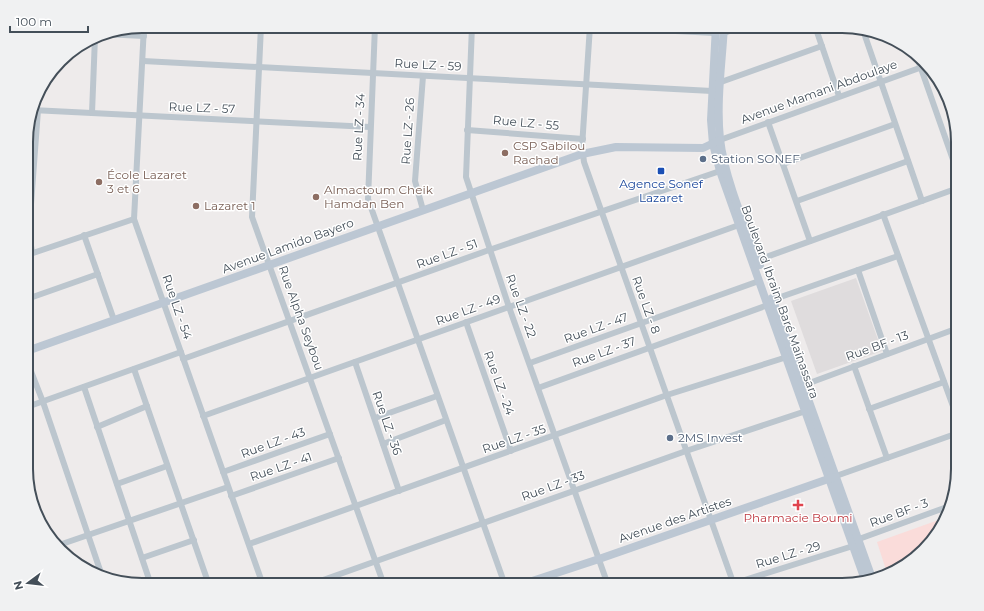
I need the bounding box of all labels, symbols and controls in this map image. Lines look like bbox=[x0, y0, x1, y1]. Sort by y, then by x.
scale bar bbox=[10, 8, 88, 34]
text: 100 m bbox=[16, 14, 52, 29]
street label: Rue LZ - 59 bbox=[394, 55, 462, 74]
street label: Avenue Mamani Abdoulaye bbox=[739, 56, 899, 127]
street label: Rue LZ - 34 bbox=[349, 93, 368, 161]
street label: Rue LZ - 26 bbox=[398, 97, 417, 165]
street label: Rue LZ - 57 bbox=[168, 99, 236, 116]
street label: Rue LZ - 55 bbox=[492, 112, 560, 133]
place label: CSP Sabilou Rachad bbox=[513, 138, 585, 167]
marker: CSP Sabilou Rachad bbox=[500, 148, 510, 158]
place label: Station SONEF bbox=[711, 151, 800, 166]
marker: Station SONEF bbox=[698, 154, 708, 164]
marker: Agence Sonef Lazaret bbox=[656, 166, 666, 176]
place label: École Lazaret 3 et 6 bbox=[107, 167, 187, 196]
place label: Agence Sonef Lazaret bbox=[619, 176, 704, 205]
marker: École Lazaret 3 et 6 bbox=[94, 177, 104, 187]
place label: Almactoum Cheik Hamdan Ben bbox=[324, 182, 434, 211]
marker: Almactoum Cheik Hamdan Ben bbox=[311, 192, 321, 202]
place label: Lazaret 1 bbox=[204, 198, 256, 213]
marker: Lazaret 1 bbox=[191, 201, 201, 211]
street label: Boulevard Ibraim Baré Maïnassara bbox=[738, 203, 823, 401]
street label: Avenue Lamido Bayero bbox=[220, 215, 356, 276]
street label: Rue LZ - 51 bbox=[414, 236, 479, 272]
street label: Rue Alpha Seybou bbox=[276, 263, 327, 372]
street label: Rue LZ - 54 bbox=[159, 272, 196, 341]
street label: Rue LZ - 22 bbox=[503, 272, 540, 340]
street label: Rue LZ - 8 bbox=[629, 274, 664, 336]
street label: Rue LZ - 49 bbox=[433, 291, 502, 328]
street label: Rue LZ - 47 bbox=[562, 309, 630, 346]
street label: Rue BF - 13 bbox=[843, 327, 911, 364]
street label: Rue LZ - 37 bbox=[570, 333, 638, 370]
street label: Rue LZ - 24 bbox=[481, 349, 518, 417]
street label: Rue LZ - 36 bbox=[369, 389, 405, 457]
street label: Rue LZ - 35 bbox=[480, 421, 548, 456]
street label: Rue LZ - 43 bbox=[239, 424, 307, 461]
place label: 2MS Invest bbox=[678, 430, 743, 445]
marker: 2MS Invest bbox=[665, 433, 675, 443]
street label: Rue LZ - 41 bbox=[248, 449, 314, 484]
street label: Rue LZ - 33 bbox=[519, 467, 587, 504]
street label: Avenue des Artistes bbox=[617, 493, 733, 546]
street label: Rue BF - 3 bbox=[867, 495, 930, 530]
marker: Pharmacie Boumi bbox=[793, 500, 803, 510]
place label: Pharmacie Boumi bbox=[743, 510, 853, 525]
street label: Rue LZ - 29 bbox=[754, 538, 822, 571]
north arrow bbox=[8, 563, 48, 603]
text: N bbox=[10, 579, 26, 592]

